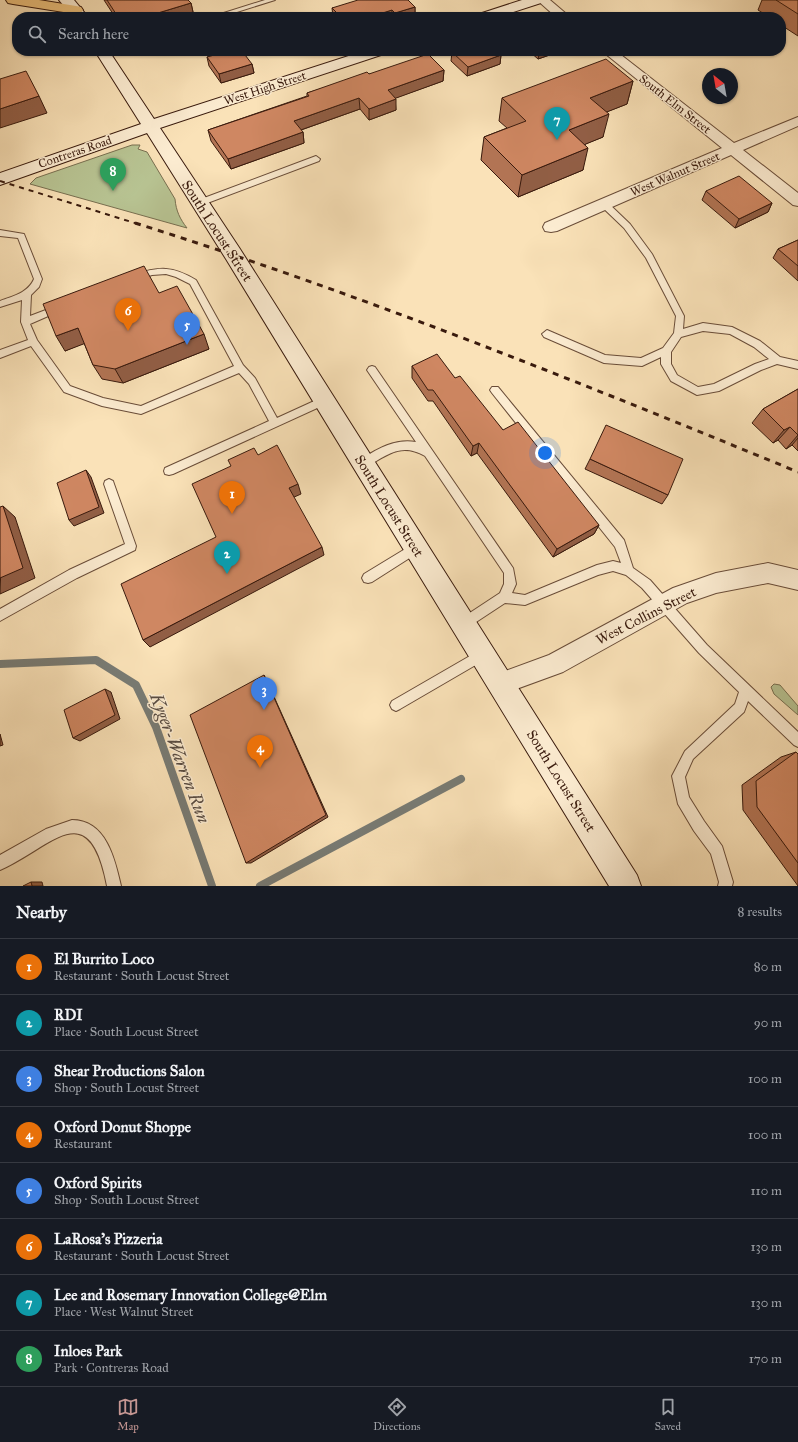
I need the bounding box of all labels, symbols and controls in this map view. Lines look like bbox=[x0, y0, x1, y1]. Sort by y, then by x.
search box bbox=[12, 12, 786, 56]
icon: search bbox=[26, 23, 48, 45]
text: Search here bbox=[58, 25, 129, 43]
street label: West High Street bbox=[222, 68, 309, 109]
north arrow bbox=[702, 68, 738, 104]
street label: South Elm Street bbox=[636, 72, 714, 137]
pin: 7 bbox=[544, 107, 570, 140]
street label: Contreras Road bbox=[37, 133, 113, 171]
street label: West Walnut Street bbox=[628, 149, 722, 199]
pin: 8 bbox=[100, 158, 126, 191]
street label: South Locust Street bbox=[178, 177, 256, 285]
pin: 6 bbox=[115, 298, 141, 331]
pin: 5 bbox=[174, 312, 200, 345]
your location bbox=[535, 443, 555, 463]
street label: South Locust Street bbox=[351, 452, 427, 560]
pin: 1 bbox=[219, 481, 245, 514]
pin: 2 bbox=[214, 541, 240, 574]
street label: West Collins Street bbox=[593, 583, 699, 649]
pin: 3 bbox=[251, 677, 277, 710]
water label: Kyger-Warren Run bbox=[145, 689, 215, 827]
street label: South Locust Street bbox=[523, 727, 599, 835]
pin: 4 bbox=[247, 735, 273, 768]
text: Nearby bbox=[16, 902, 67, 923]
text: 8 results bbox=[738, 904, 782, 920]
text: El Burrito Loco bbox=[54, 950, 154, 968]
text: 1 bbox=[26, 959, 32, 975]
text: 80 m bbox=[754, 959, 782, 975]
text: Restaurant · South Locust Street bbox=[54, 968, 229, 984]
text: RDI bbox=[54, 1006, 83, 1024]
text: 2 bbox=[26, 1015, 32, 1031]
text: 90 m bbox=[754, 1015, 782, 1031]
text: Place · South Locust Street bbox=[54, 1024, 199, 1040]
text: Shear Productions Salon bbox=[54, 1062, 205, 1080]
text: 3 bbox=[26, 1071, 32, 1087]
text: 100 m bbox=[748, 1071, 782, 1087]
text: Shop · South Locust Street bbox=[54, 1080, 199, 1096]
text: Oxford Donut Shoppe bbox=[54, 1118, 191, 1136]
text: 4 bbox=[25, 1127, 33, 1143]
text: 100 m bbox=[748, 1127, 782, 1143]
text: Restaurant bbox=[54, 1136, 112, 1152]
text: Oxford Spirits bbox=[54, 1174, 142, 1192]
text: 5 bbox=[26, 1183, 32, 1199]
text: 110 m bbox=[750, 1183, 782, 1199]
text: Shop · South Locust Street bbox=[54, 1192, 199, 1208]
text: LaRosa's Pizzeria bbox=[54, 1230, 163, 1248]
text: 6 bbox=[26, 1239, 32, 1255]
text: 130 m bbox=[750, 1239, 782, 1255]
text: Restaurant · South Locust Street bbox=[54, 1248, 229, 1264]
text: Lee and Rosemary Innovation College@Elm bbox=[54, 1286, 327, 1304]
text: 7 bbox=[26, 1295, 32, 1311]
text: 130 m bbox=[750, 1295, 782, 1311]
text: Place · West Walnut Street bbox=[54, 1304, 193, 1320]
text: Inloes Park bbox=[54, 1342, 122, 1360]
text: 8 bbox=[26, 1351, 32, 1367]
text: 170 m bbox=[749, 1351, 782, 1367]
text: Park · Contreras Road bbox=[54, 1360, 169, 1376]
tab: Map bbox=[117, 1396, 139, 1433]
tab: Directions bbox=[373, 1396, 421, 1433]
tab: Saved bbox=[655, 1396, 681, 1433]

